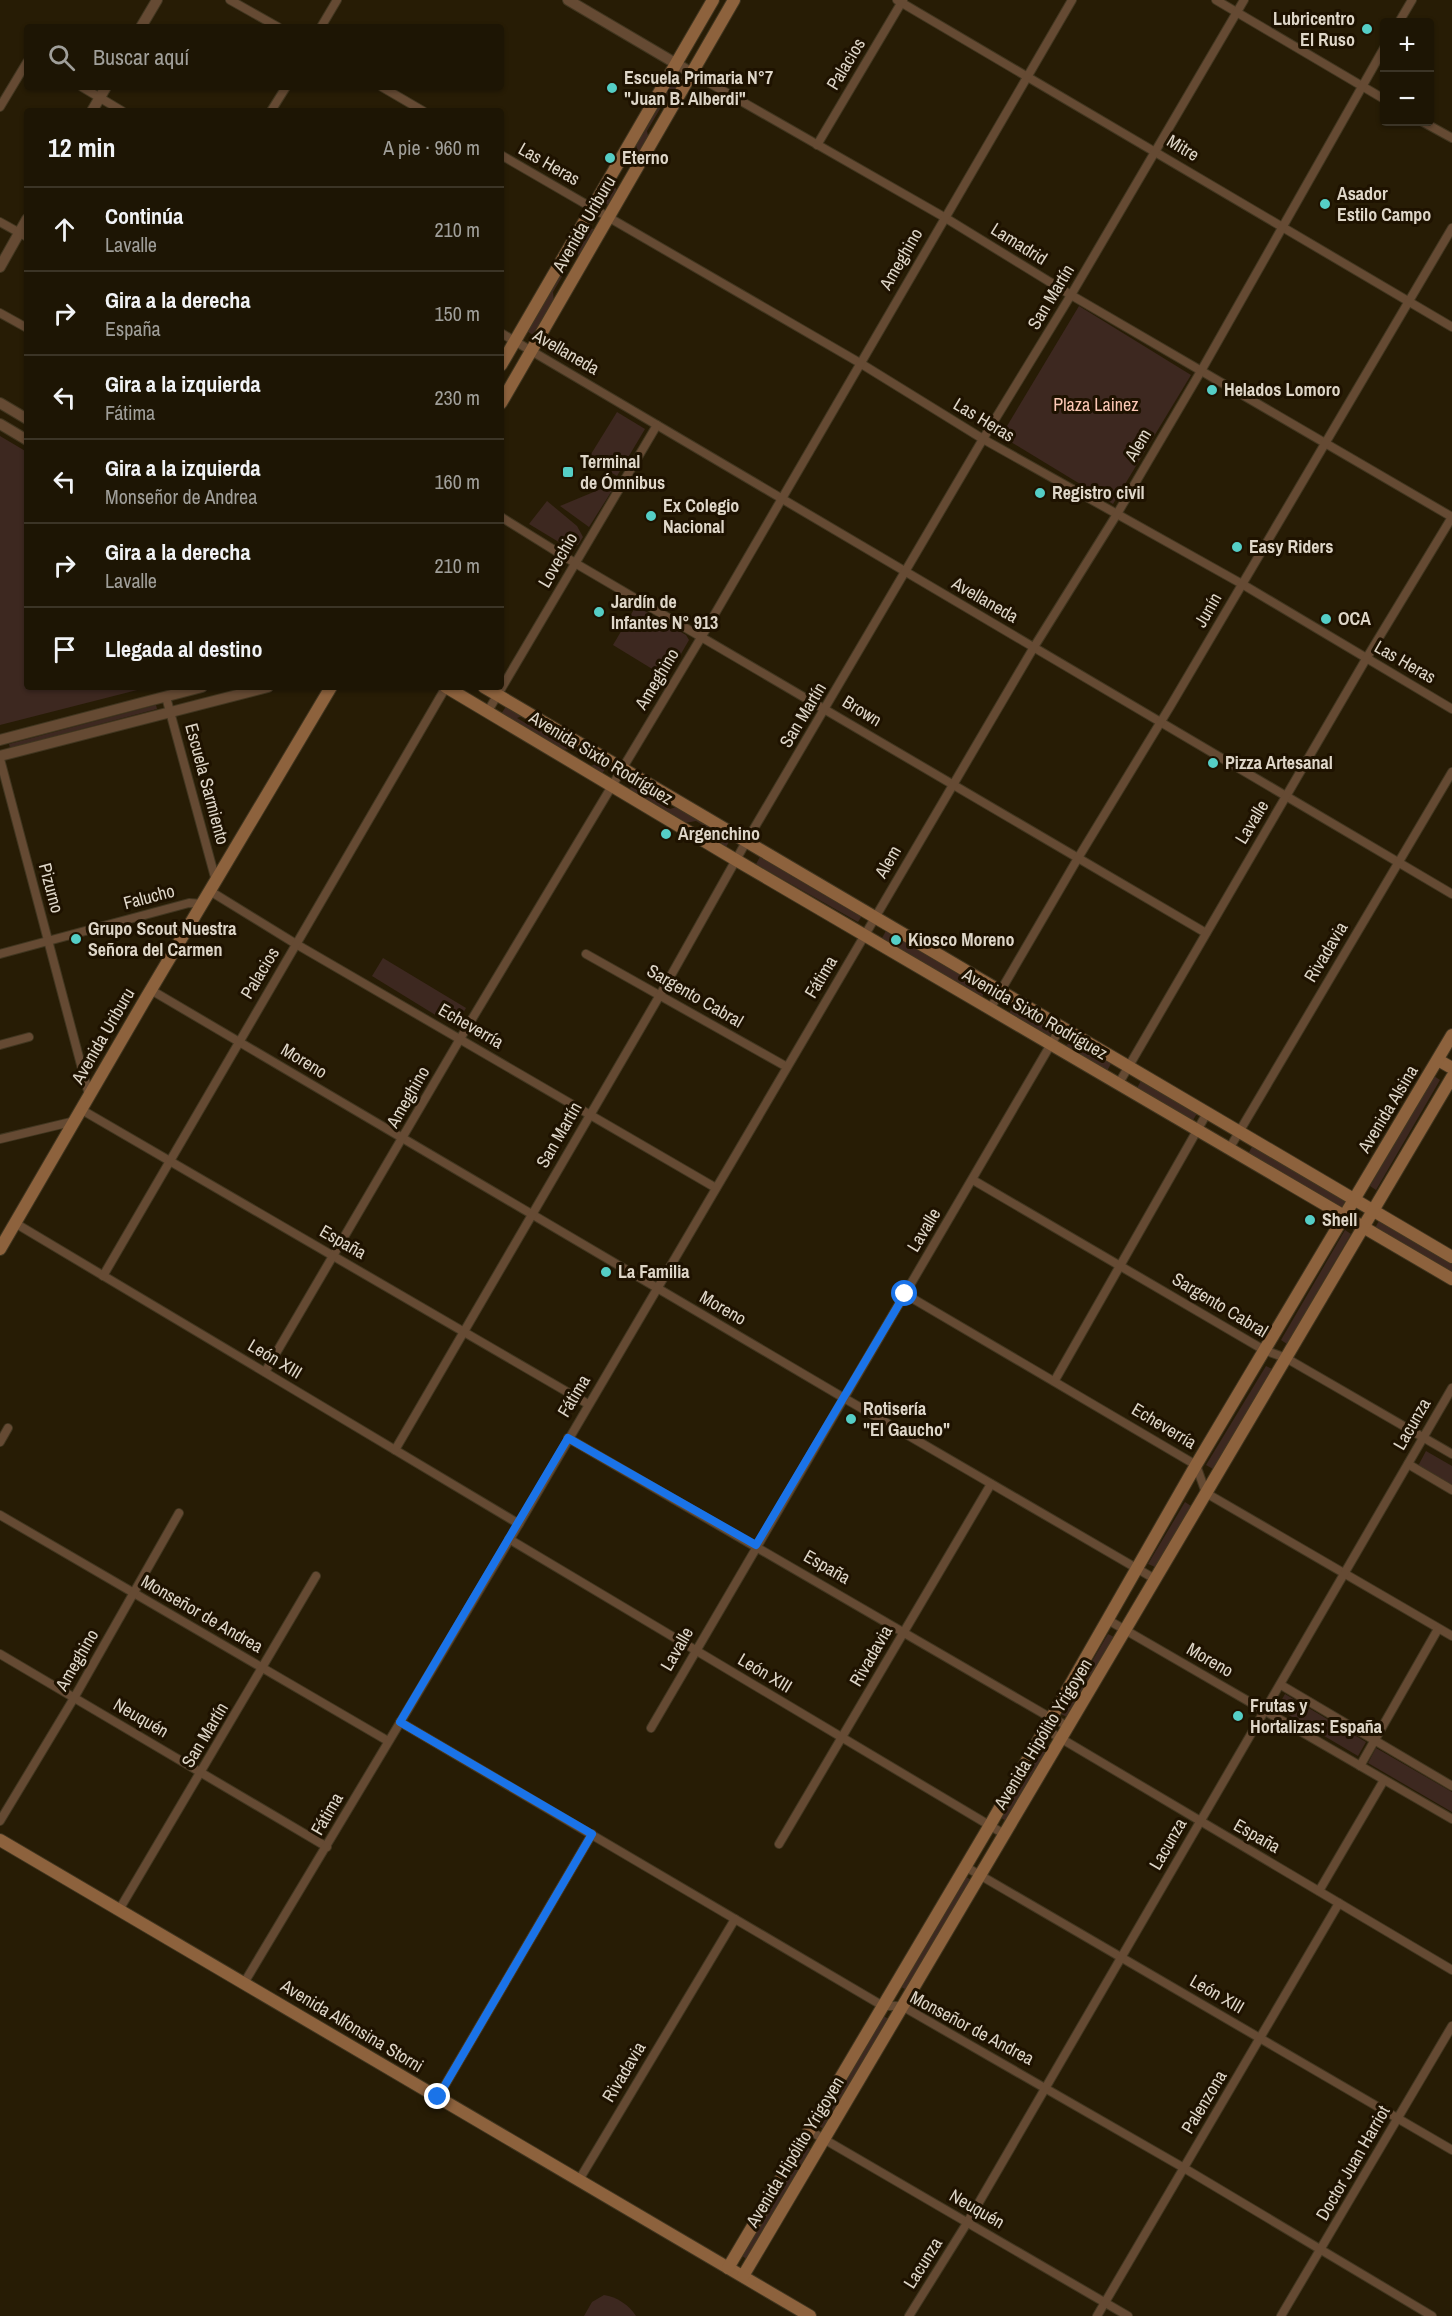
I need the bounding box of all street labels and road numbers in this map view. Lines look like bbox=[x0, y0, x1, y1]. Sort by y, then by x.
street label: Palacios bbox=[820, 33, 871, 94]
street label: Mitre bbox=[1162, 128, 1204, 167]
street label: Las Heras bbox=[514, 136, 585, 191]
street label: Avenida Uriburu bbox=[545, 171, 621, 277]
street label: Lamadrid bbox=[986, 216, 1052, 271]
street label: Ameghino bbox=[872, 223, 928, 295]
street label: San Martín bbox=[1021, 259, 1080, 334]
street label: Avellaneda bbox=[528, 322, 604, 381]
street label: Las Heras bbox=[949, 392, 1020, 448]
street label: Alem bbox=[1118, 424, 1157, 466]
street label: Lovechio bbox=[532, 528, 583, 592]
street label: Avellaneda bbox=[947, 570, 1023, 629]
street label: Junín bbox=[1188, 588, 1227, 632]
street label: Las Heras bbox=[1370, 634, 1441, 689]
street label: Ameghino bbox=[628, 643, 685, 715]
street label: San Martín bbox=[773, 677, 832, 752]
street label: Brown bbox=[838, 689, 887, 732]
street label: Avenida Sixto Rodríguez bbox=[524, 704, 678, 810]
street label: Escuela Sarmiento bbox=[179, 720, 236, 847]
street label: Lavalle bbox=[1229, 795, 1274, 848]
street label: Alem bbox=[868, 841, 907, 883]
street label: Pizurno bbox=[33, 860, 70, 916]
street label: Falucho bbox=[121, 878, 177, 915]
street label: Rivadavia bbox=[1298, 917, 1353, 987]
street label: Palacios bbox=[234, 942, 285, 1003]
street label: Fátima bbox=[798, 951, 843, 1003]
street label: Sargento Cabral bbox=[642, 958, 748, 1033]
street label: Avenida Sixto Rodríguez bbox=[957, 961, 1112, 1065]
street label: Avenida Uriburu bbox=[64, 983, 140, 1089]
street label: Echeverría bbox=[434, 997, 508, 1054]
street label: Moreno bbox=[276, 1037, 332, 1084]
street label: Avenida Alsina bbox=[1351, 1060, 1424, 1158]
street label: Ameghino bbox=[379, 1061, 435, 1133]
street label: San Martín bbox=[530, 1097, 587, 1172]
street label: Lavalle bbox=[901, 1203, 946, 1256]
street label: España bbox=[315, 1218, 371, 1265]
street label: Sargento Cabral bbox=[1168, 1266, 1273, 1343]
street label: Moreno bbox=[695, 1284, 751, 1331]
street label: León XIII bbox=[243, 1333, 307, 1385]
street label: Fátima bbox=[551, 1370, 596, 1422]
street label: Lacunza bbox=[1387, 1393, 1436, 1454]
street label: Echeverría bbox=[1127, 1396, 1201, 1455]
street label: España bbox=[799, 1543, 855, 1590]
street label: Monseñor de Andrea bbox=[137, 1568, 268, 1659]
street label: Rivadavia bbox=[843, 1621, 898, 1691]
street label: Lavalle bbox=[654, 1622, 699, 1675]
street label: Ameghino bbox=[48, 1624, 104, 1696]
street label: Moreno bbox=[1182, 1636, 1238, 1683]
street label: León XIII bbox=[733, 1647, 797, 1699]
street label: Avenida Hipólito Yrigoyen bbox=[987, 1654, 1098, 1815]
street label: Neuquén bbox=[109, 1692, 173, 1743]
street label: San Martín bbox=[175, 1697, 234, 1772]
street label: Fátima bbox=[304, 1788, 349, 1840]
street label: España bbox=[1229, 1812, 1285, 1859]
street label: Lacunza bbox=[1143, 1813, 1192, 1874]
street label: León XIII bbox=[1185, 1968, 1249, 2019]
street label: Avenida Alfonsina Storni bbox=[275, 1973, 428, 2078]
street label: Monseñor de Andrea bbox=[906, 1984, 1039, 2071]
street label: Rivadavia bbox=[596, 2037, 651, 2107]
street label: Palenzona bbox=[1175, 2065, 1232, 2138]
street label: Avenida Hipólito Yrigoyen bbox=[739, 2072, 850, 2233]
street label: Doctor Juan Harriot bbox=[1310, 2101, 1396, 2225]
street label: Neuquén bbox=[945, 2183, 1009, 2234]
street label: Lacunza bbox=[897, 2232, 948, 2293]

